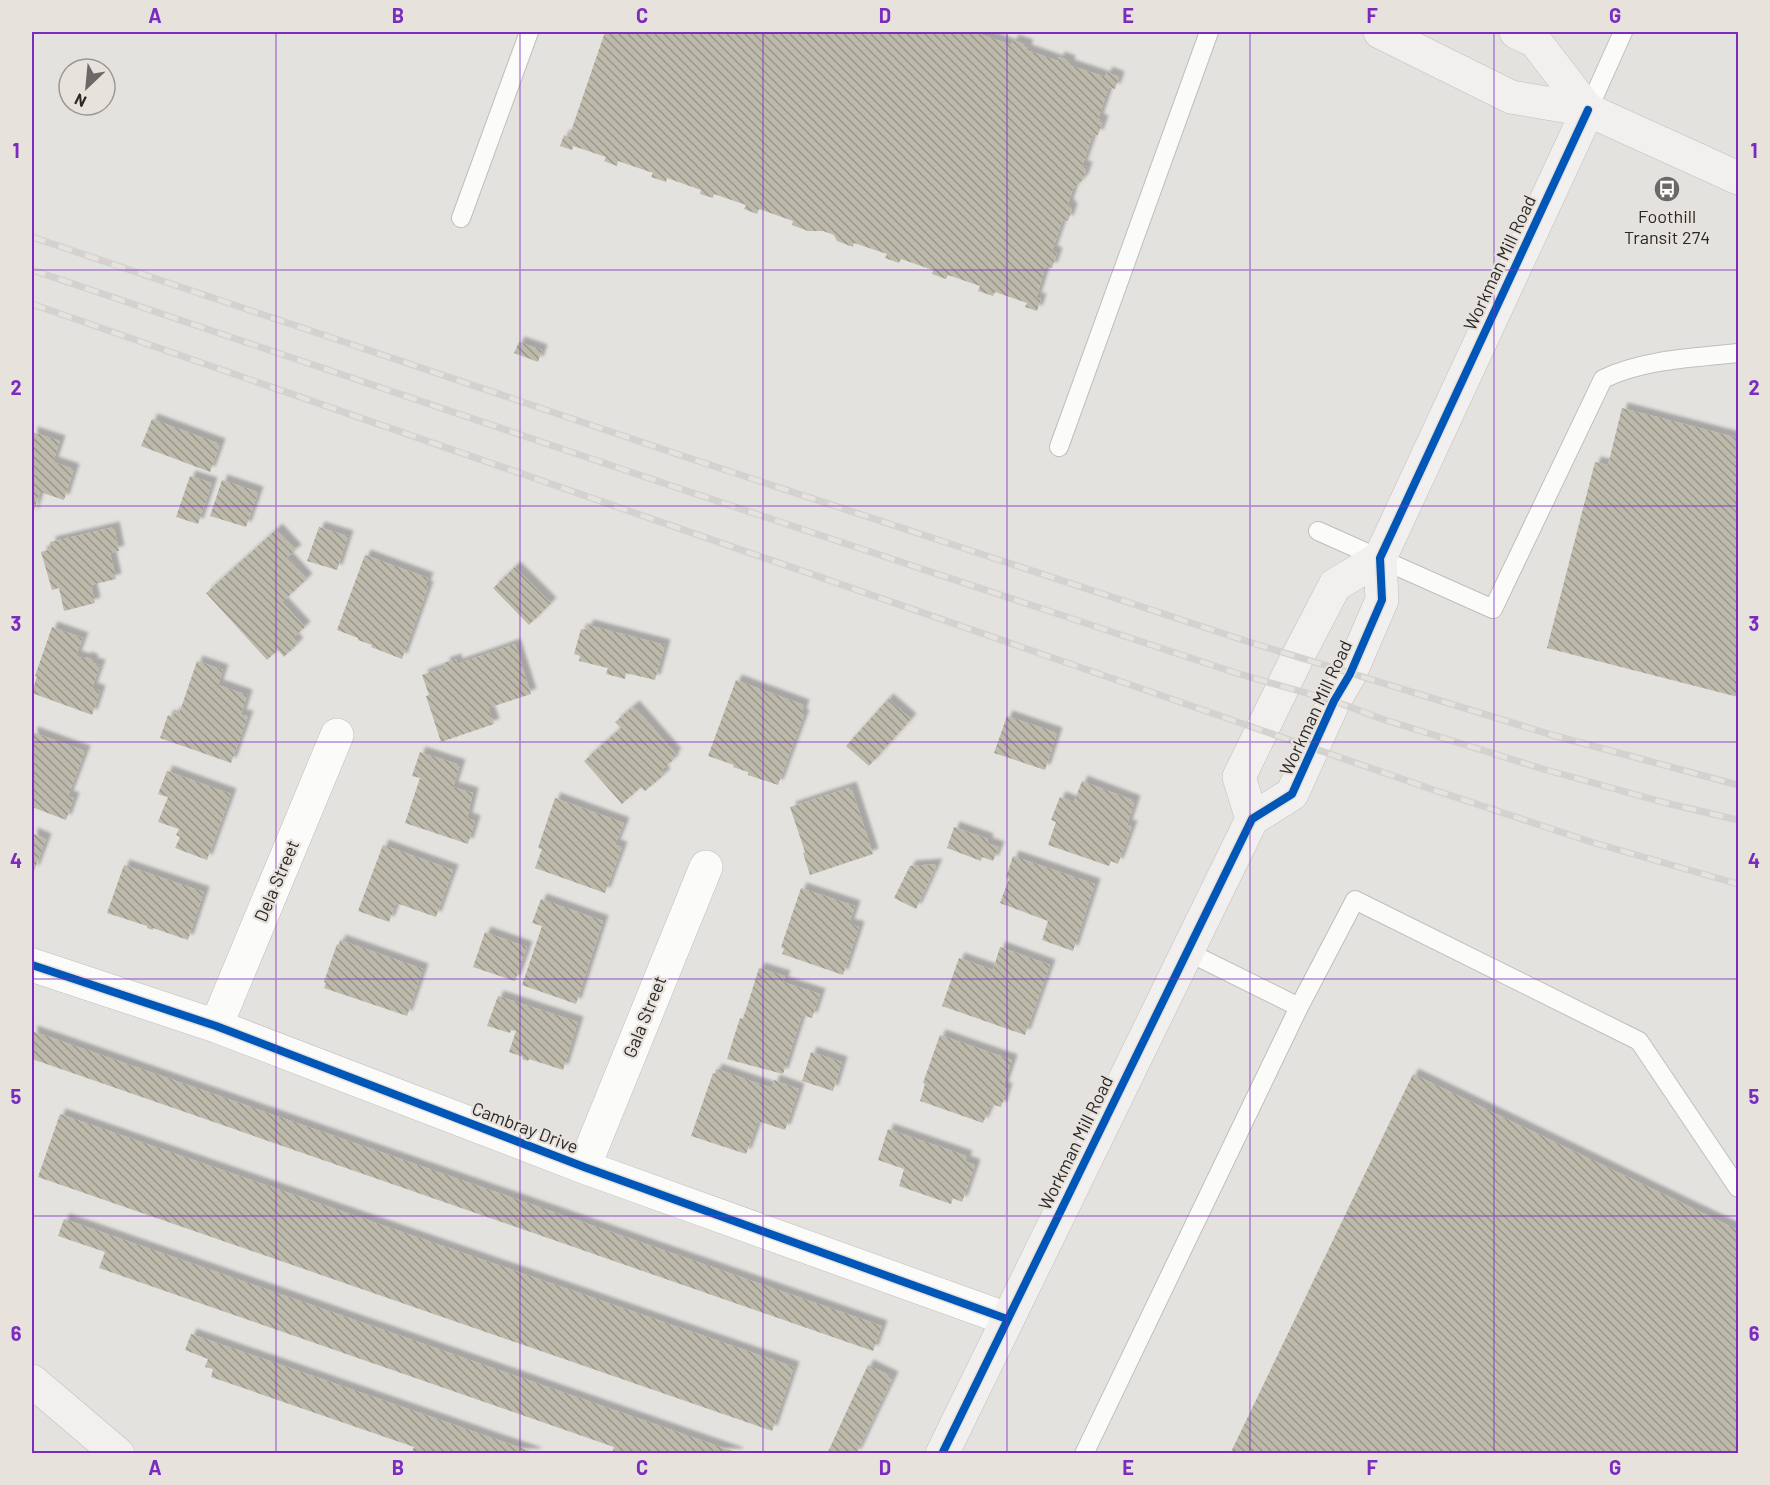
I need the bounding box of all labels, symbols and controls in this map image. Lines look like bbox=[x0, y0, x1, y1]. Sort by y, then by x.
text: A bbox=[148, 3, 162, 27]
text: B bbox=[392, 3, 404, 27]
text: C bbox=[636, 3, 648, 27]
text: D bbox=[879, 3, 891, 27]
text: E bbox=[1122, 3, 1134, 27]
text: F bbox=[1366, 3, 1378, 27]
text: G bbox=[1609, 3, 1621, 27]
north arrow bbox=[57, 57, 117, 117]
text: N bbox=[71, 90, 89, 112]
text: 1 bbox=[12, 138, 20, 162]
text: 1 bbox=[1750, 138, 1758, 162]
bus stop icon: Foothill Transit 274 bbox=[1652, 174, 1682, 204]
street label: Workman Mill Road bbox=[1458, 191, 1540, 334]
place label: Foothill Transit 274 bbox=[1624, 205, 1710, 248]
text: 2 bbox=[10, 375, 22, 399]
text: 2 bbox=[1748, 375, 1760, 399]
text: 3 bbox=[11, 611, 21, 635]
text: 3 bbox=[1749, 611, 1759, 635]
street label: Workman Mill Road bbox=[1274, 636, 1356, 779]
street label: Dela Street bbox=[249, 836, 303, 925]
text: 4 bbox=[10, 848, 22, 872]
text: 4 bbox=[1748, 848, 1760, 872]
street label: Gala Street bbox=[618, 973, 670, 1061]
street label: Workman Mill Road bbox=[1033, 1072, 1117, 1213]
text: 5 bbox=[11, 1084, 22, 1108]
text: 5 bbox=[1749, 1084, 1760, 1108]
street label: Cambray Drive bbox=[469, 1097, 582, 1157]
text: 6 bbox=[11, 1321, 22, 1345]
text: 6 bbox=[1749, 1321, 1760, 1345]
text: A bbox=[148, 1455, 162, 1479]
text: B bbox=[392, 1455, 404, 1479]
text: C bbox=[636, 1455, 648, 1479]
text: D bbox=[879, 1455, 891, 1479]
text: E bbox=[1122, 1455, 1134, 1479]
text: F bbox=[1366, 1455, 1378, 1479]
text: G bbox=[1609, 1455, 1621, 1479]

